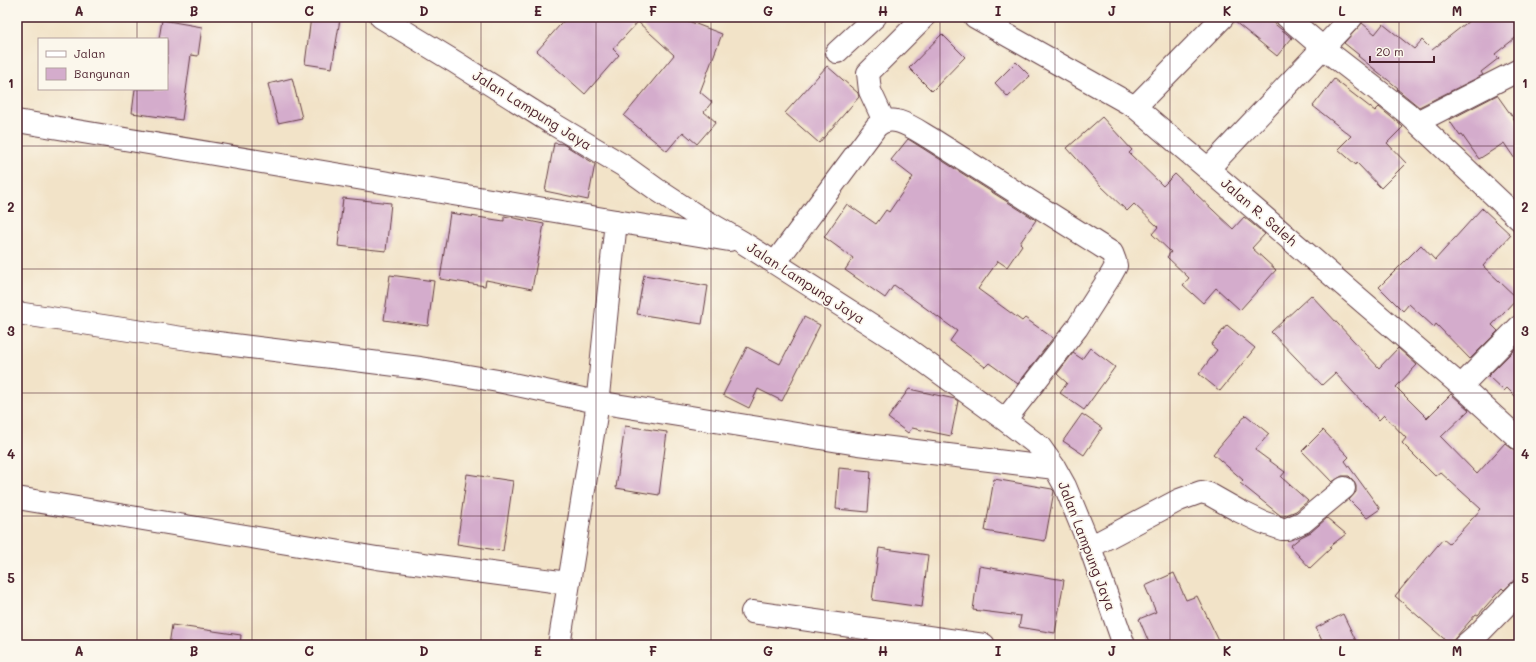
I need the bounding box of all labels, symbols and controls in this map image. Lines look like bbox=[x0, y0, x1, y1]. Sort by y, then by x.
text: A bbox=[74, 2, 84, 19]
text: B bbox=[190, 2, 199, 19]
text: C bbox=[304, 2, 314, 19]
text: D bbox=[419, 2, 429, 19]
text: E bbox=[534, 2, 542, 19]
text: F bbox=[649, 2, 657, 19]
text: G bbox=[763, 2, 773, 19]
text: H bbox=[878, 2, 888, 19]
text: I bbox=[995, 2, 1002, 19]
text: J bbox=[1108, 2, 1116, 19]
text: K bbox=[1223, 2, 1232, 19]
text: L bbox=[1338, 2, 1346, 19]
text: M bbox=[1452, 2, 1462, 19]
legend bbox=[38, 38, 168, 90]
scale bar bbox=[1370, 38, 1434, 64]
text: 20 m bbox=[1376, 43, 1404, 59]
text: Jalan bbox=[74, 45, 105, 61]
text: Bangunan bbox=[74, 65, 130, 81]
street label: Jalan Lampung Jaya bbox=[469, 65, 595, 154]
text: 1 bbox=[8, 74, 14, 91]
text: 1 bbox=[1522, 74, 1528, 91]
street label: Jalan R. Saleh bbox=[1217, 173, 1302, 250]
text: 2 bbox=[7, 198, 15, 215]
text: 2 bbox=[1521, 198, 1529, 215]
street label: Jalan Lampung Jaya bbox=[744, 237, 869, 328]
text: 3 bbox=[7, 322, 15, 339]
text: 3 bbox=[1521, 322, 1529, 339]
text: 4 bbox=[7, 445, 15, 462]
text: 4 bbox=[1521, 445, 1529, 462]
street label: Jalan Lampung Jaya bbox=[1054, 478, 1121, 613]
text: 5 bbox=[7, 569, 15, 586]
text: 5 bbox=[1521, 569, 1529, 586]
text: A bbox=[74, 642, 84, 659]
text: B bbox=[190, 642, 199, 659]
text: C bbox=[304, 642, 314, 659]
text: D bbox=[419, 642, 429, 659]
text: E bbox=[534, 642, 542, 659]
text: F bbox=[649, 642, 657, 659]
text: G bbox=[763, 642, 773, 659]
text: H bbox=[878, 642, 888, 659]
text: I bbox=[995, 642, 1002, 659]
text: J bbox=[1108, 642, 1116, 659]
text: K bbox=[1223, 642, 1232, 659]
text: L bbox=[1338, 642, 1346, 659]
text: M bbox=[1452, 642, 1462, 659]

